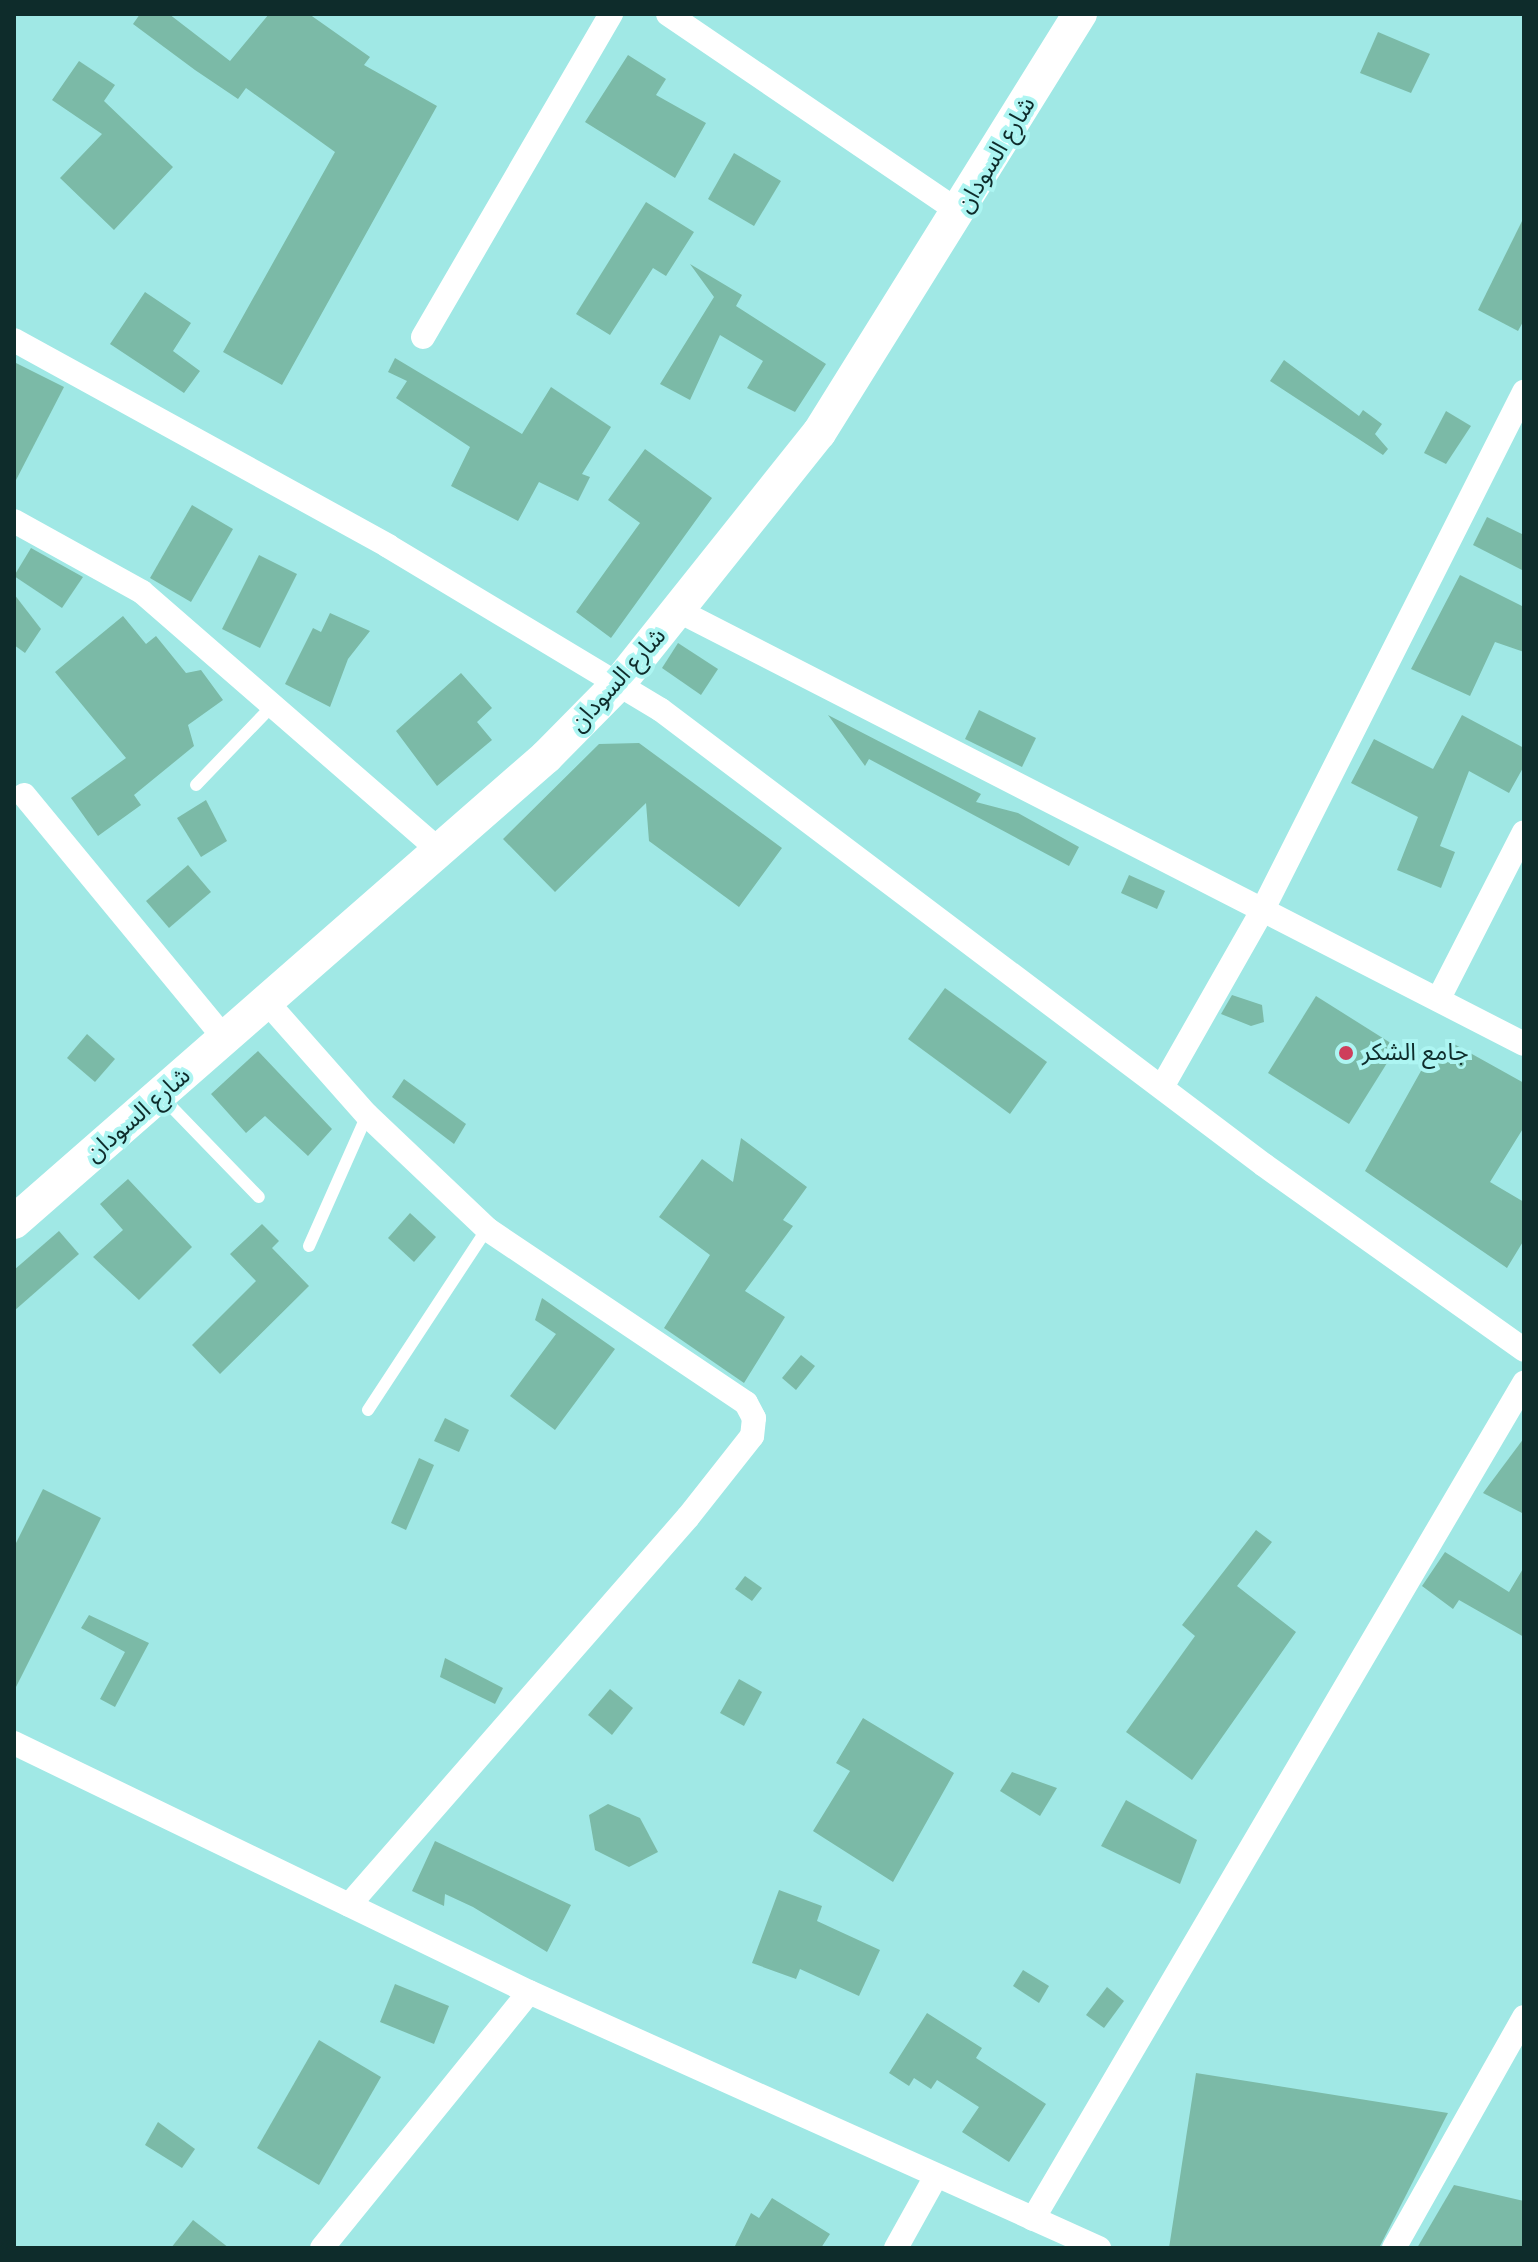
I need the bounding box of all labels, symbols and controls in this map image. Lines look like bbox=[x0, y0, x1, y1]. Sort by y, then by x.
street label: شارع السودان bbox=[950, 92, 1042, 218]
street label: شارع السودان bbox=[564, 622, 672, 738]
place label: جامع الشكر bbox=[1362, 1039, 1469, 1067]
marker: جامع الشكر bbox=[1337, 1044, 1355, 1062]
street label: شارع السودان bbox=[79, 1061, 197, 1169]

